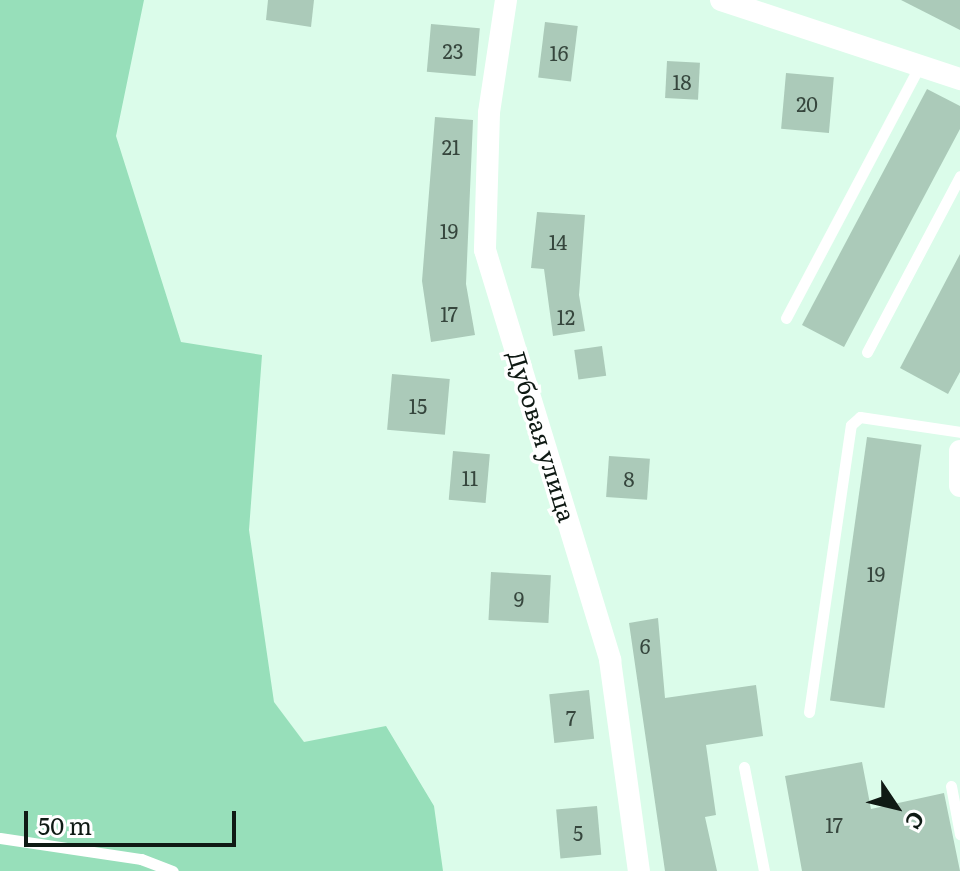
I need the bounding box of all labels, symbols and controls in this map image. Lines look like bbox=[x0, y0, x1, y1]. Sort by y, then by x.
house number: 23 bbox=[443, 38, 463, 62]
house number: 16 bbox=[550, 40, 568, 64]
house number: 18 bbox=[672, 69, 692, 93]
house number: 20 bbox=[796, 91, 818, 115]
house number: 21 bbox=[442, 134, 460, 158]
house number: 19 bbox=[440, 218, 458, 242]
house number: 14 bbox=[549, 229, 567, 253]
house number: 17 bbox=[440, 301, 458, 325]
house number: 12 bbox=[557, 304, 575, 328]
street label: Дубовая улица bbox=[503, 347, 583, 525]
house number: 15 bbox=[409, 393, 427, 417]
house number: 11 bbox=[462, 465, 478, 489]
house number: 8 bbox=[623, 466, 635, 490]
house number: 19 bbox=[867, 561, 885, 585]
house number: 9 bbox=[514, 586, 524, 610]
house number: 6 bbox=[640, 633, 650, 657]
house number: 7 bbox=[566, 705, 576, 729]
north arrow bbox=[856, 767, 936, 847]
scale bar bbox=[28, 795, 240, 845]
text: С bbox=[898, 805, 934, 837]
text: 50 m bbox=[38, 807, 92, 842]
house number: 17 bbox=[825, 812, 843, 836]
house number: 5 bbox=[573, 820, 583, 844]

